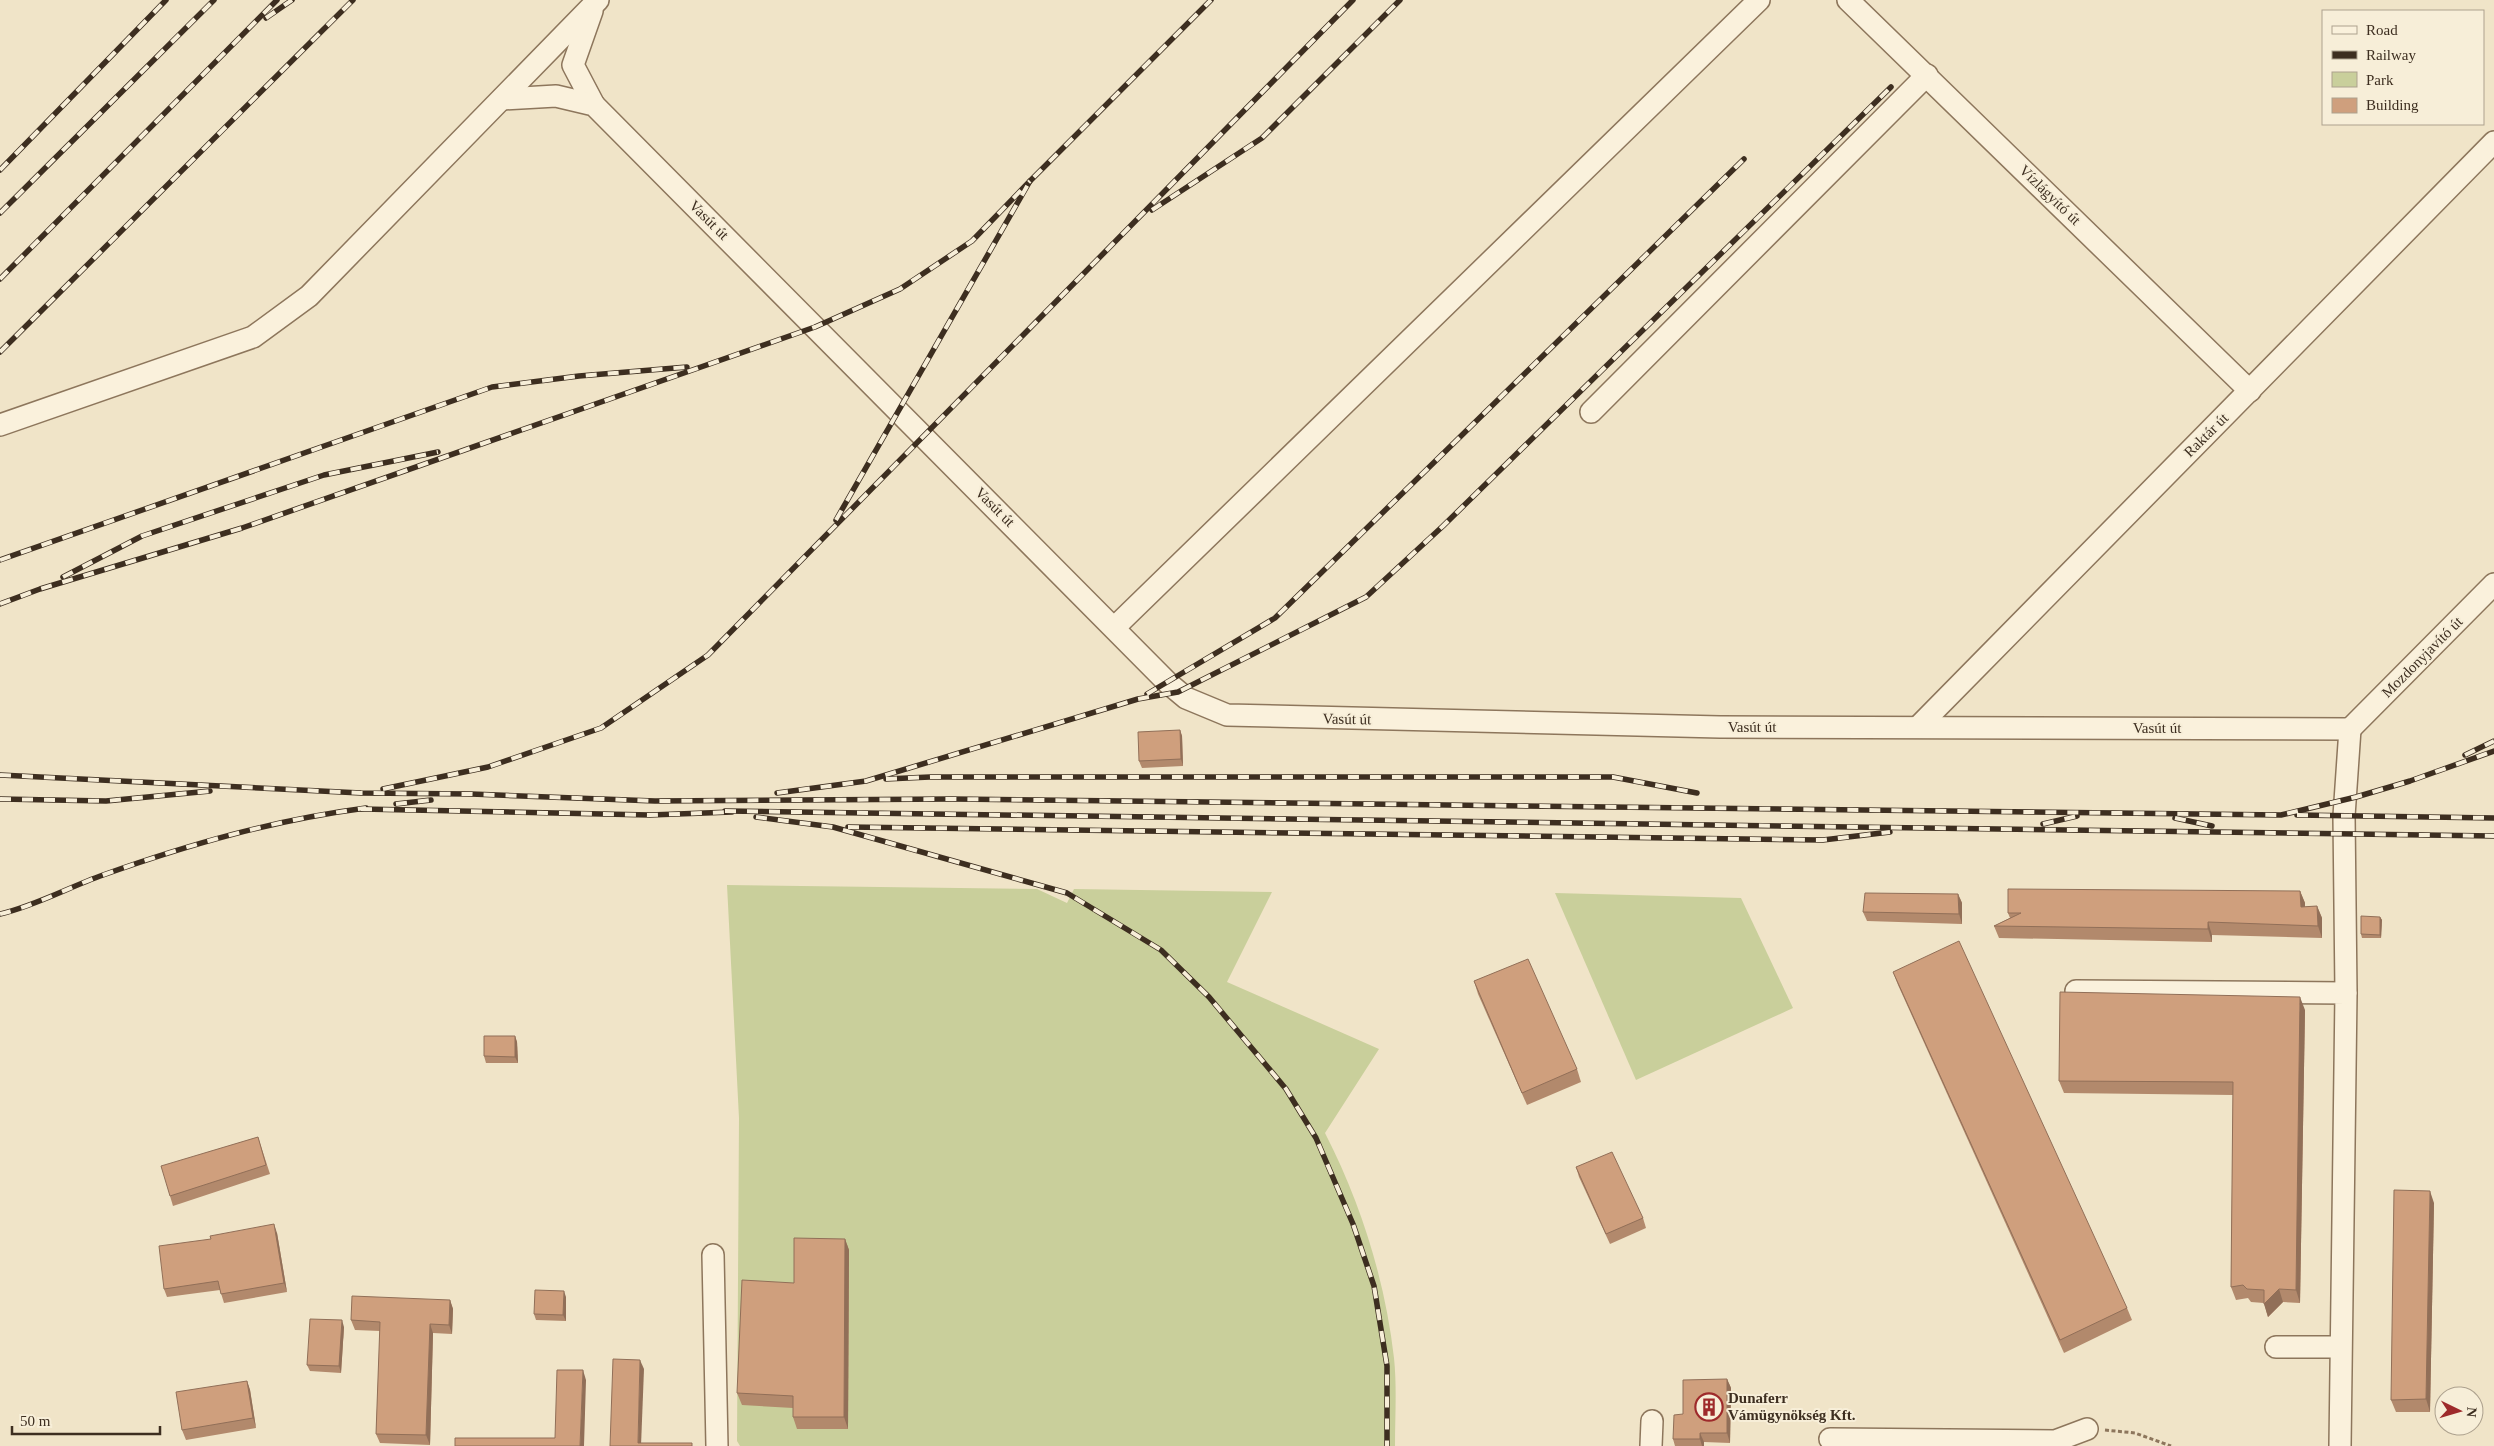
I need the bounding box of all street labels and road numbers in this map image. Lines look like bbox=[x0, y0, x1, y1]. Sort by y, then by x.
street label: Vízlágyító út bbox=[2016, 162, 2084, 229]
street label: Vasút út bbox=[686, 197, 732, 243]
street label: Raktár út bbox=[2181, 409, 2232, 460]
street label: Vasút út bbox=[972, 484, 1018, 530]
street label: Mozdonyjavító út bbox=[2378, 613, 2466, 701]
street label: Vasút út bbox=[1322, 711, 1372, 727]
street label: Vasút út bbox=[1728, 719, 1777, 735]
street label: Vasút út bbox=[2133, 720, 2182, 736]

